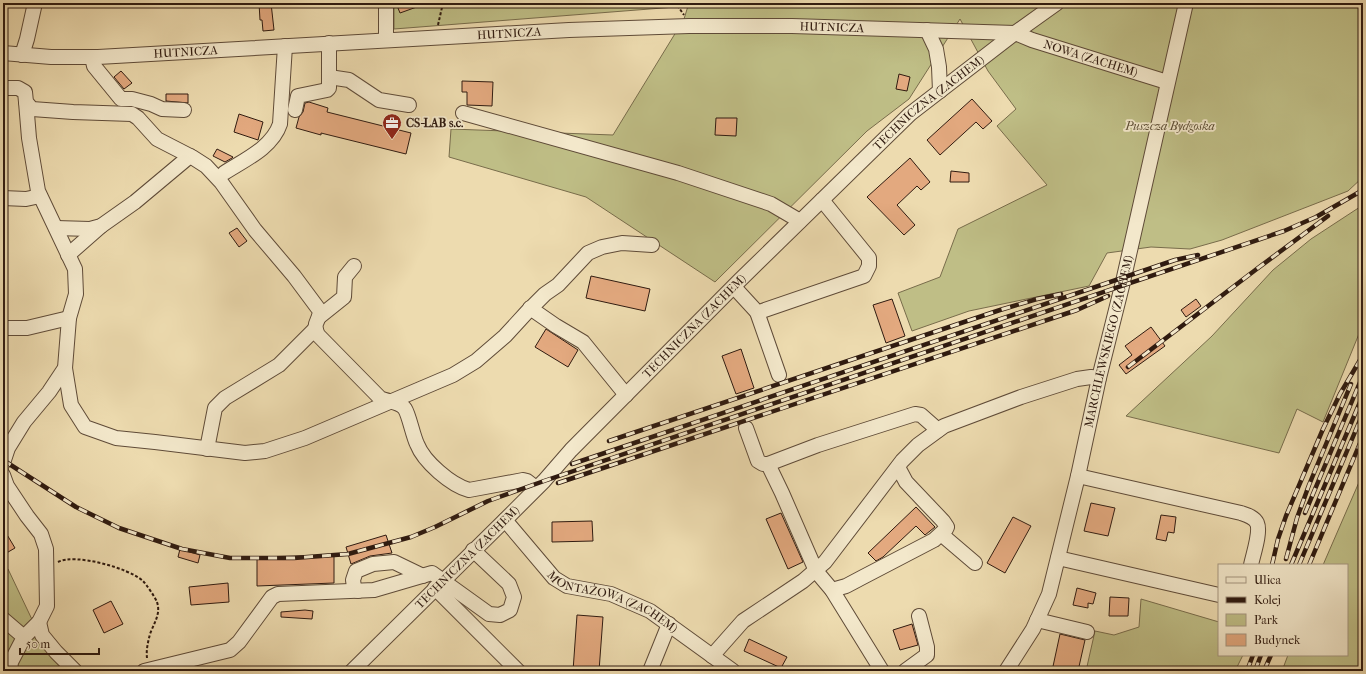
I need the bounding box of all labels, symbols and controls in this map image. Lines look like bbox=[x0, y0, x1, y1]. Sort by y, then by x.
street label: HUTNICZA bbox=[800, 19, 865, 35]
street label: HUTNICZA bbox=[477, 25, 542, 42]
street label: NOWA (ZACHEM) bbox=[1042, 37, 1140, 80]
street label: HUTNICZA bbox=[153, 43, 219, 61]
street label: TECHNICZNA (ZACHEM) bbox=[870, 52, 987, 153]
office icon: CS-LAB s.c. bbox=[381, 112, 403, 140]
place label: CS-LAB s.c. bbox=[406, 116, 464, 130]
park label: Puszcza Bydgoska bbox=[1124, 119, 1215, 133]
street label: MARCHLEWSKIEGO (ZACHEM) bbox=[1082, 254, 1136, 429]
street label: TECHNICZNA (ZACHEM) bbox=[640, 271, 749, 381]
street label: TECHNICZNA (ZACHEM) bbox=[412, 503, 522, 612]
legend bbox=[1218, 564, 1348, 656]
street label: MONTAŻOWA (ZACHEM) bbox=[544, 568, 680, 636]
text: Ulica bbox=[1254, 573, 1281, 587]
text: Kolej bbox=[1254, 593, 1281, 607]
text: Park bbox=[1254, 613, 1279, 627]
scale bar bbox=[20, 630, 99, 656]
text: Budynek bbox=[1254, 633, 1301, 647]
text: 50 m bbox=[26, 637, 50, 651]

